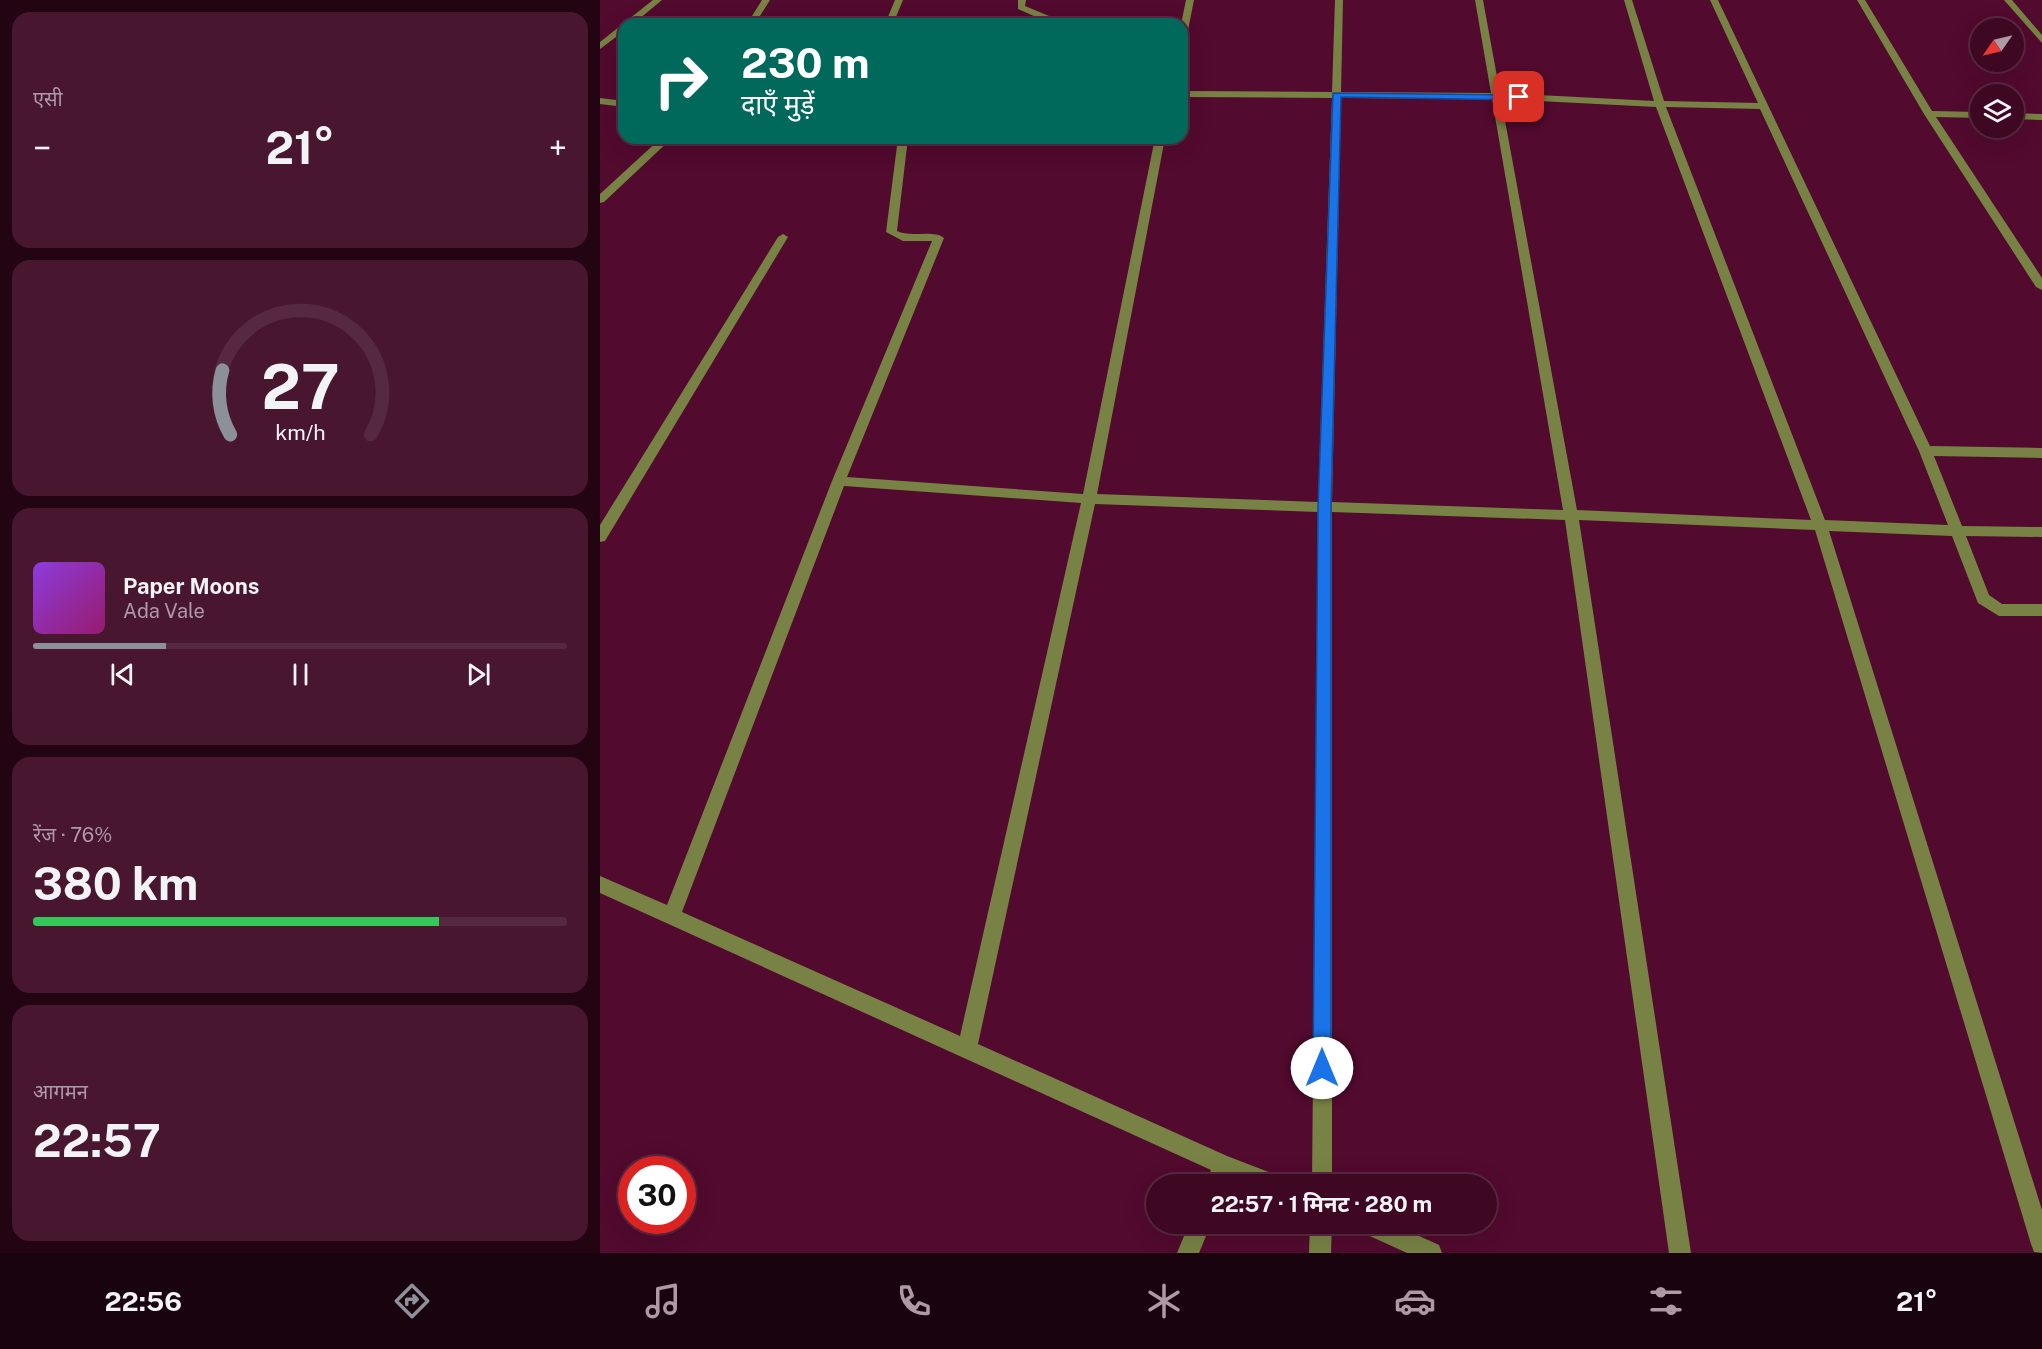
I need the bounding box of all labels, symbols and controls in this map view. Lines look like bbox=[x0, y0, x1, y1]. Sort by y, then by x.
north arrow bbox=[1970, 18, 2024, 72]
map controls bbox=[1970, 18, 2024, 138]
text: 230 m bbox=[741, 38, 870, 87]
icon: right bbox=[642, 42, 720, 120]
pin bbox=[1493, 71, 1544, 122]
icon: arrive bbox=[1502, 80, 1535, 113]
button: layers bbox=[1970, 84, 2024, 138]
text: एसी bbox=[33, 87, 63, 111]
text: दाएँ मुड़ें bbox=[741, 88, 814, 120]
text: 21° bbox=[265, 121, 335, 174]
text: − bbox=[33, 129, 51, 167]
text: + bbox=[549, 129, 567, 167]
text: 27 bbox=[261, 350, 339, 423]
text: km/h bbox=[275, 421, 325, 446]
text: Paper Moons bbox=[123, 573, 259, 599]
text: Ada Vale bbox=[123, 599, 205, 623]
icon: previous bbox=[106, 658, 139, 691]
icon: pause bbox=[284, 658, 317, 691]
icon: next bbox=[462, 658, 495, 691]
text: रेंज · 76% bbox=[33, 823, 112, 847]
text: 380 km bbox=[33, 857, 198, 910]
position arrow bbox=[1290, 1036, 1354, 1100]
text: आगमन bbox=[33, 1080, 88, 1104]
text: 22:57 bbox=[33, 1114, 161, 1167]
speed limit sign: 30 bbox=[618, 1156, 696, 1234]
text: 22:57 · 1 मिनट · 280 m bbox=[1211, 1191, 1432, 1217]
icon: directions bbox=[391, 1280, 433, 1322]
icon: music bbox=[642, 1280, 684, 1322]
icon: phone bbox=[893, 1280, 935, 1322]
icon: climate bbox=[1143, 1280, 1185, 1322]
icon: car bbox=[1394, 1280, 1436, 1322]
icon: filters bbox=[1645, 1280, 1687, 1322]
text: 22:56 bbox=[104, 1285, 182, 1317]
text: 21° bbox=[1896, 1285, 1938, 1317]

